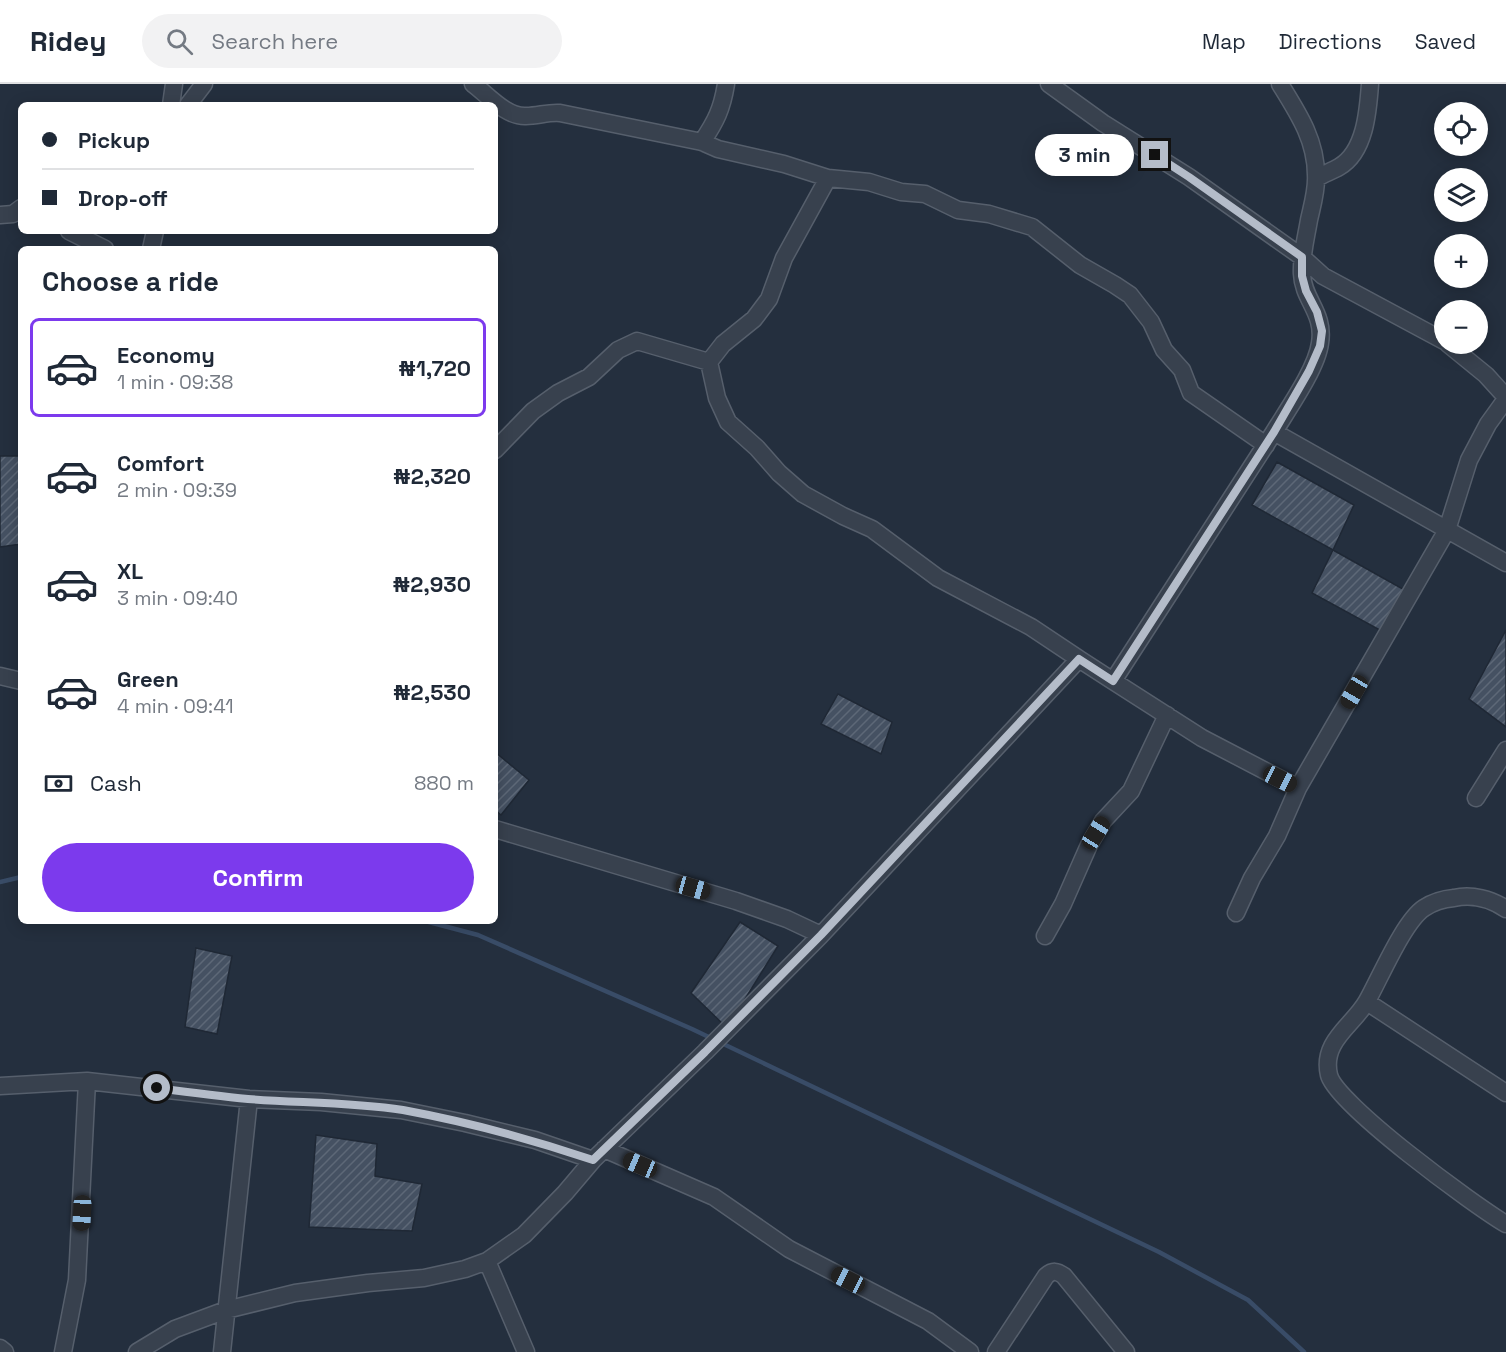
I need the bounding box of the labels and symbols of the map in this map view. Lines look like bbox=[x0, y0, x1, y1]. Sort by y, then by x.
callout: 3 min bbox=[1035, 134, 1134, 176]
route end bbox=[1141, 141, 1168, 168]
car bbox=[1337, 672, 1371, 712]
car bbox=[1260, 763, 1300, 795]
car bbox=[1079, 813, 1113, 853]
car bbox=[673, 874, 713, 902]
route start bbox=[143, 1074, 170, 1101]
car bbox=[620, 1150, 660, 1180]
car bbox=[72, 1195, 92, 1231]
car bbox=[828, 1264, 868, 1296]

